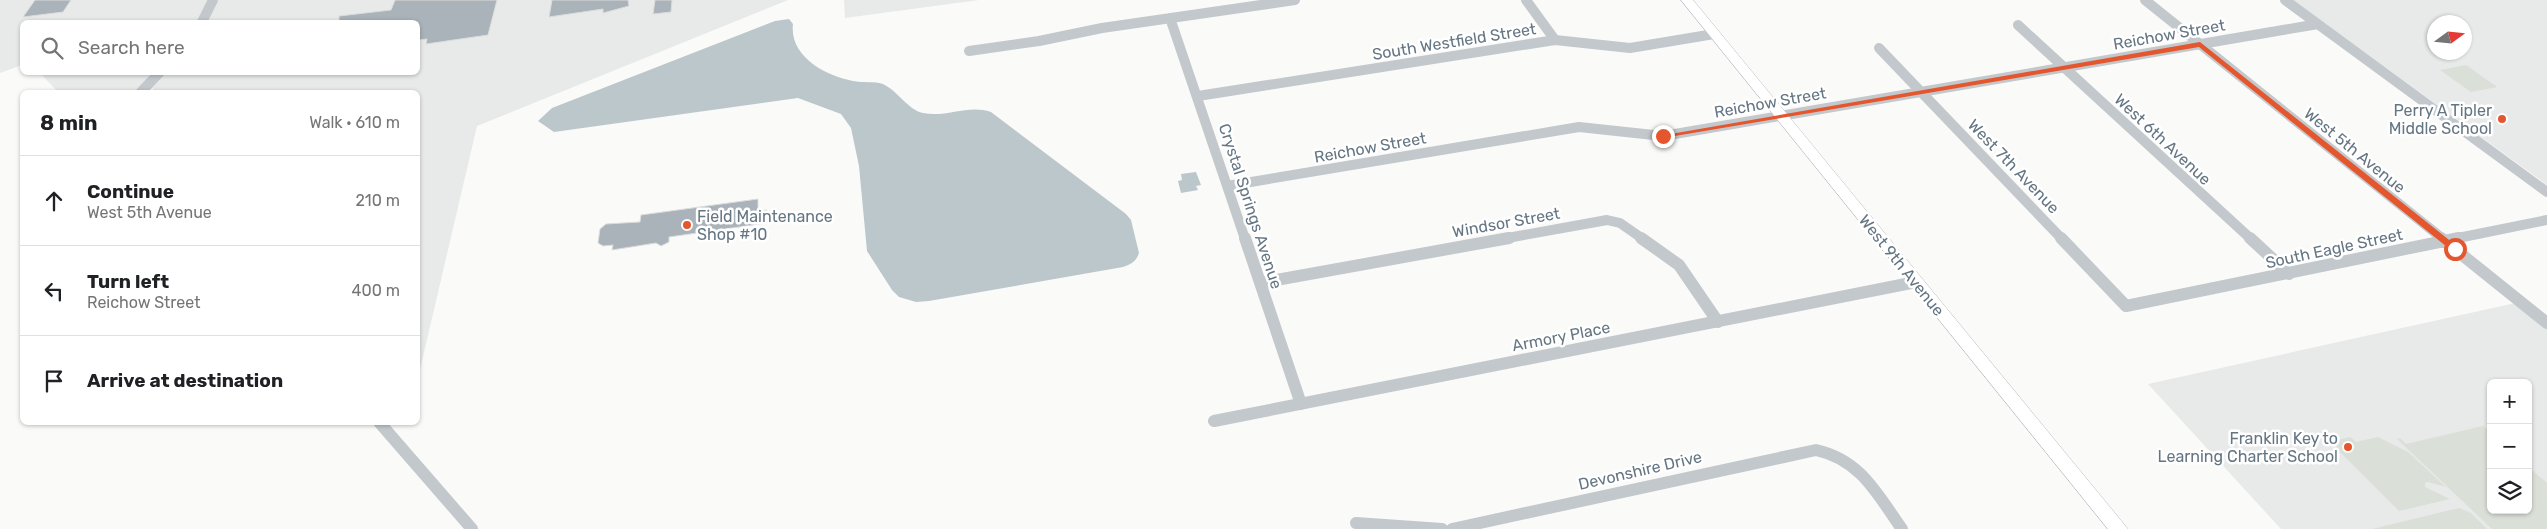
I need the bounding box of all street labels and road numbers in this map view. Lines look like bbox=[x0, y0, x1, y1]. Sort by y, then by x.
street label: Reichow Street bbox=[2112, 15, 2227, 54]
street label: South Westfield Street bbox=[1371, 19, 1537, 64]
street label: Reichow Street bbox=[1713, 83, 1828, 122]
street label: West 6th Avenue bbox=[2110, 90, 2215, 189]
street label: West 5th Avenue bbox=[2300, 104, 2409, 197]
street label: West 7th Avenue bbox=[1964, 115, 2063, 217]
street label: Crystal Springs Avenue bbox=[1215, 121, 1286, 291]
street label: Reichow Street bbox=[1313, 128, 1428, 167]
street label: Windsor Street bbox=[1451, 204, 1561, 241]
street label: West 9th Avenue bbox=[1855, 211, 1948, 320]
street label: South Eagle Street bbox=[2264, 225, 2404, 272]
street label: Armory Place bbox=[1510, 318, 1612, 355]
street label: Devonshire Drive bbox=[1576, 447, 1704, 494]

